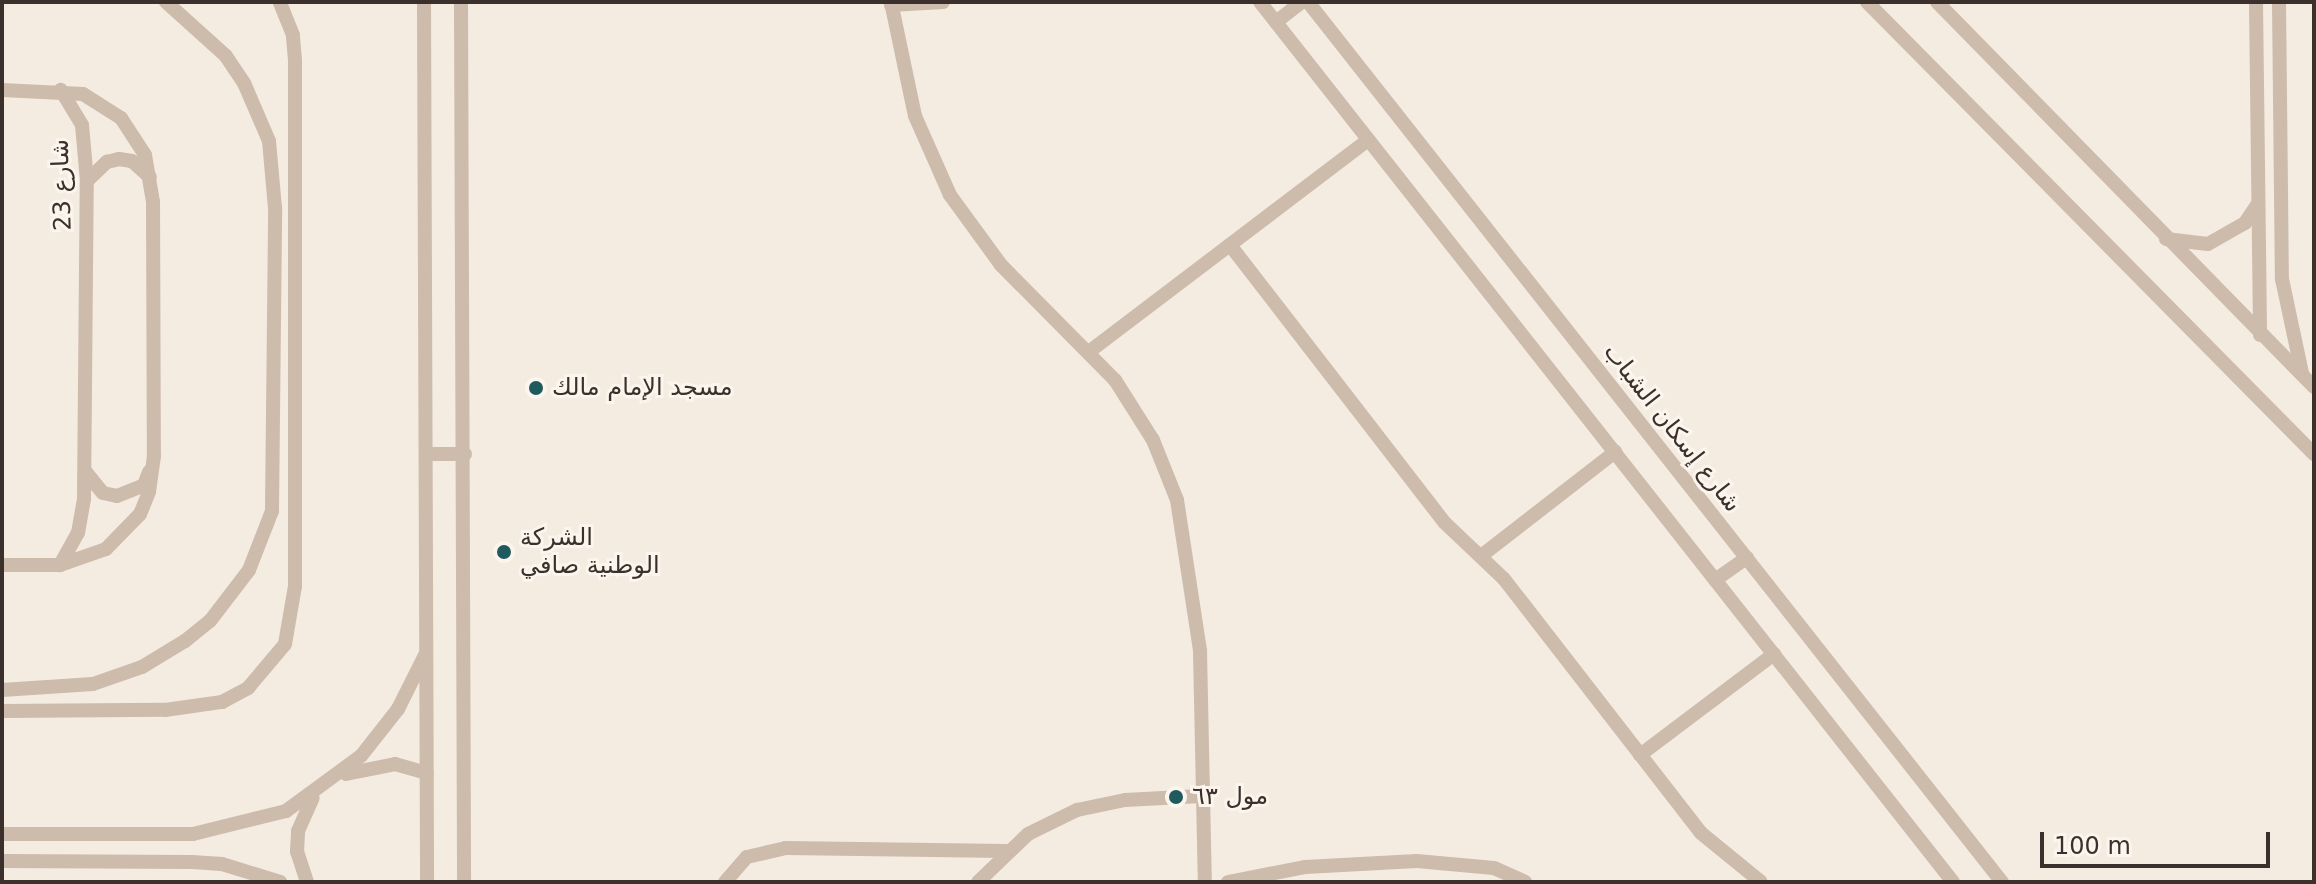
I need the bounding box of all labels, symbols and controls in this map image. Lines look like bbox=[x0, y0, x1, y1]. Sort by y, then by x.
street label: شارع 23 bbox=[46, 139, 78, 231]
street label: شارع إسكان الشباب bbox=[1597, 338, 1747, 518]
place label: مسجد الإمام مالك bbox=[552, 374, 733, 402]
marker: مسجد الإمام مالك bbox=[527, 379, 545, 397]
place label: الشركة الوطنية صافي bbox=[520, 524, 660, 580]
marker: الشركة الوطنية صافي bbox=[495, 543, 513, 561]
place label: مول ٦٣ bbox=[1192, 783, 1268, 811]
marker: مول ٦٣ bbox=[1167, 788, 1185, 806]
scale bar bbox=[2044, 816, 2274, 866]
text: 100 m bbox=[2054, 832, 2131, 860]

